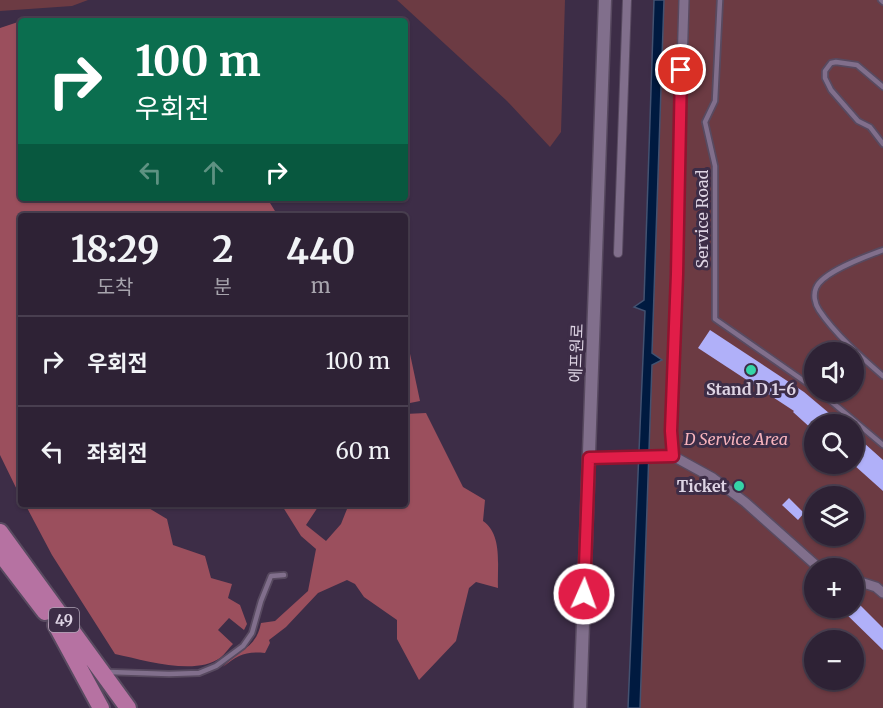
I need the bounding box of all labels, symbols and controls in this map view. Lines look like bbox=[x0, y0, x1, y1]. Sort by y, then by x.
text: 100 m bbox=[135, 35, 261, 87]
icon: right bbox=[36, 42, 114, 120]
pin bbox=[655, 44, 706, 95]
icon: arrive bbox=[664, 53, 697, 86]
text: 우회전 bbox=[135, 91, 210, 125]
icon: left bbox=[134, 156, 167, 189]
icon: ahead bbox=[197, 156, 230, 189]
icon: right bbox=[260, 156, 293, 189]
street label: Service Road bbox=[692, 169, 712, 268]
text: 18:29 bbox=[71, 227, 159, 272]
text: 2 bbox=[212, 227, 233, 272]
text: 440 bbox=[286, 229, 355, 274]
text: m bbox=[311, 273, 331, 298]
text: 도착 bbox=[97, 274, 133, 299]
text: 분 bbox=[214, 274, 232, 299]
street label: 에프원로 bbox=[565, 323, 587, 383]
map controls bbox=[804, 342, 864, 690]
button: sound bbox=[804, 342, 864, 402]
icon: right bbox=[36, 345, 69, 378]
text: 100 m bbox=[325, 347, 390, 375]
text: 우회전 bbox=[87, 349, 148, 377]
marker: Stand D 1-6 bbox=[744, 363, 758, 377]
place label: Stand D 1-6 bbox=[706, 379, 796, 399]
button: search bbox=[804, 414, 864, 474]
park label: D Service Area bbox=[683, 429, 788, 449]
icon: left bbox=[36, 435, 69, 468]
text: 60 m bbox=[336, 437, 390, 465]
text: 좌회전 bbox=[87, 439, 148, 467]
place label: Ticket bbox=[677, 476, 728, 496]
marker: Ticket bbox=[732, 479, 746, 493]
button: layers bbox=[804, 486, 864, 546]
button: + bbox=[804, 558, 864, 618]
position arrow bbox=[552, 562, 616, 626]
road number: 49 bbox=[49, 608, 79, 632]
button: − bbox=[804, 630, 864, 690]

